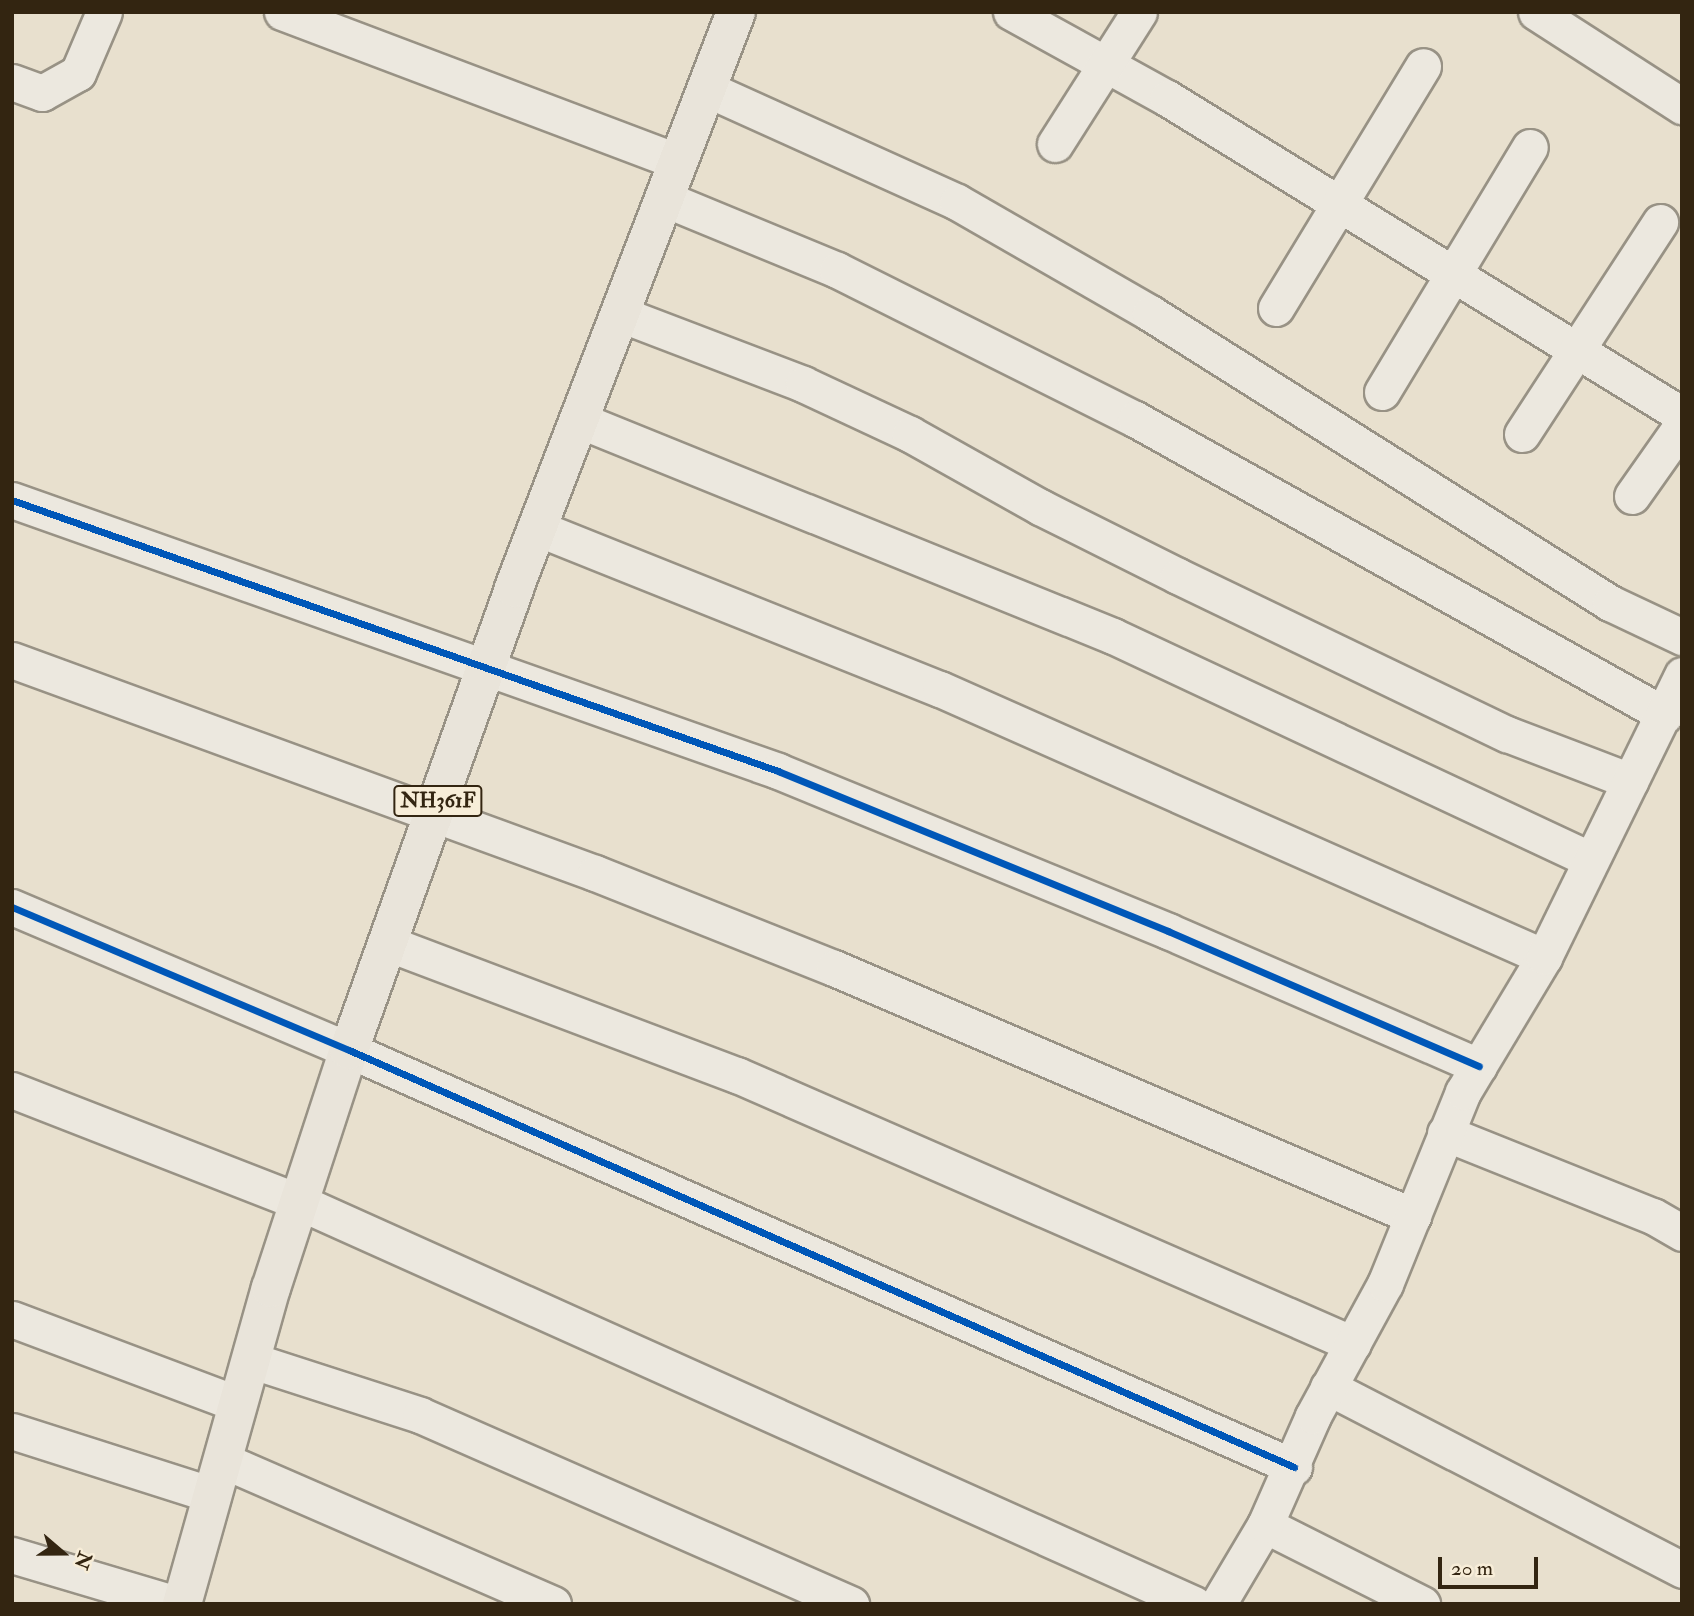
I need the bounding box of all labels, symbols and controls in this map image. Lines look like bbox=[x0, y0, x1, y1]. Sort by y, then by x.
road number: NH361F bbox=[392, 784, 484, 818]
north arrow bbox=[28, 1518, 98, 1588]
scale bar bbox=[1442, 1542, 1542, 1586]
text: N bbox=[69, 1548, 97, 1572]
text: 20 m bbox=[1451, 1555, 1493, 1582]

